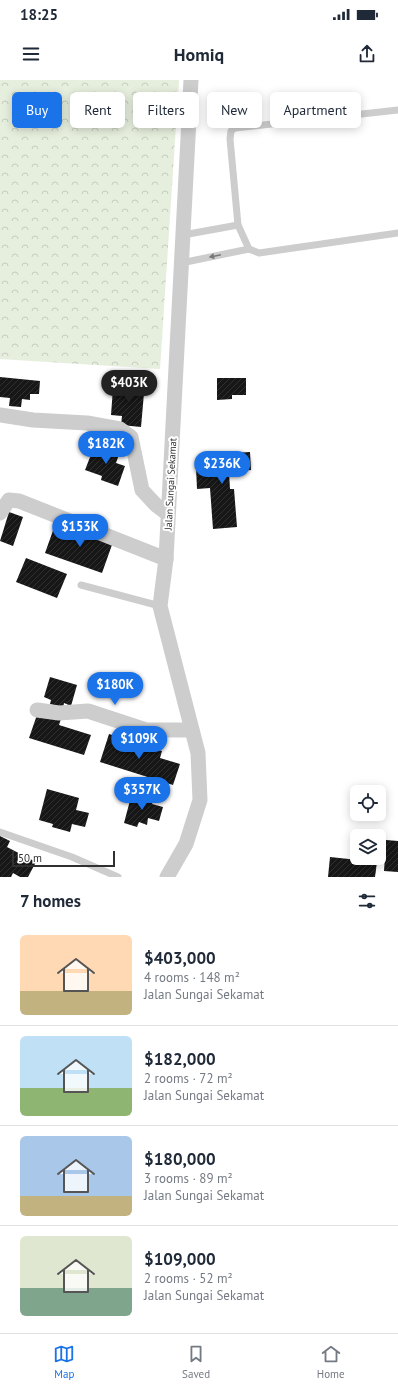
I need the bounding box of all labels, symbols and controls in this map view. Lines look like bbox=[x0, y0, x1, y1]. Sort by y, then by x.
text: 18:25 bbox=[20, 5, 58, 24]
icon: menu bbox=[20, 43, 42, 65]
text: Homiq bbox=[174, 43, 224, 66]
icon: share bbox=[356, 43, 378, 65]
chip: Buy bbox=[12, 92, 62, 128]
chip: Rent bbox=[70, 92, 125, 128]
chip: Filters bbox=[133, 92, 199, 128]
chip: New bbox=[207, 92, 262, 128]
chip: Apartment bbox=[270, 92, 361, 128]
one-way arrow bbox=[209, 254, 221, 260]
pin: $403K bbox=[101, 370, 157, 404]
text: $403K bbox=[110, 374, 148, 391]
pin: $182K bbox=[78, 431, 134, 465]
text: $182K bbox=[87, 435, 125, 452]
street label: Jalan Sungai Sekamat bbox=[162, 437, 179, 531]
pin: $236K bbox=[194, 451, 250, 485]
text: $236K bbox=[203, 455, 241, 472]
pin: $153K bbox=[52, 514, 108, 548]
text: $153K bbox=[61, 518, 99, 535]
pin: $180K bbox=[87, 672, 143, 706]
text: $180K bbox=[96, 676, 134, 693]
pin: $109K bbox=[111, 726, 167, 760]
text: $109K bbox=[120, 730, 158, 747]
pin: $357K bbox=[114, 777, 170, 811]
text: $357K bbox=[123, 781, 161, 798]
map controls bbox=[350, 785, 386, 865]
button: locate bbox=[350, 785, 386, 821]
button: layers bbox=[350, 829, 386, 865]
scale bar bbox=[12, 849, 115, 868]
text: 50 m bbox=[18, 851, 42, 865]
text: 7 homes bbox=[20, 890, 81, 912]
icon: filters bbox=[356, 890, 378, 912]
text: $403,000 bbox=[144, 947, 216, 969]
icon: home bbox=[52, 951, 100, 999]
text: 4 rooms · 148 m² bbox=[144, 969, 240, 986]
text: Jalan Sungai Sekamat bbox=[144, 986, 264, 1003]
text: $182,000 bbox=[144, 1048, 216, 1070]
icon: home bbox=[52, 1052, 100, 1100]
text: 2 rooms · 72 m² bbox=[144, 1070, 233, 1087]
text: Jalan Sungai Sekamat bbox=[144, 1087, 264, 1104]
text: $180,000 bbox=[144, 1148, 216, 1170]
icon: home bbox=[52, 1152, 100, 1200]
text: 3 rooms · 89 m² bbox=[144, 1170, 233, 1187]
text: Jalan Sungai Sekamat bbox=[144, 1187, 264, 1204]
text: $109,000 bbox=[144, 1248, 216, 1270]
icon: home bbox=[52, 1252, 100, 1300]
text: 2 rooms · 52 m² bbox=[144, 1270, 233, 1287]
text: Jalan Sungai Sekamat bbox=[144, 1287, 264, 1304]
tab: Map bbox=[53, 1343, 75, 1381]
tab: Saved bbox=[182, 1343, 210, 1381]
tab: Home bbox=[317, 1343, 345, 1381]

